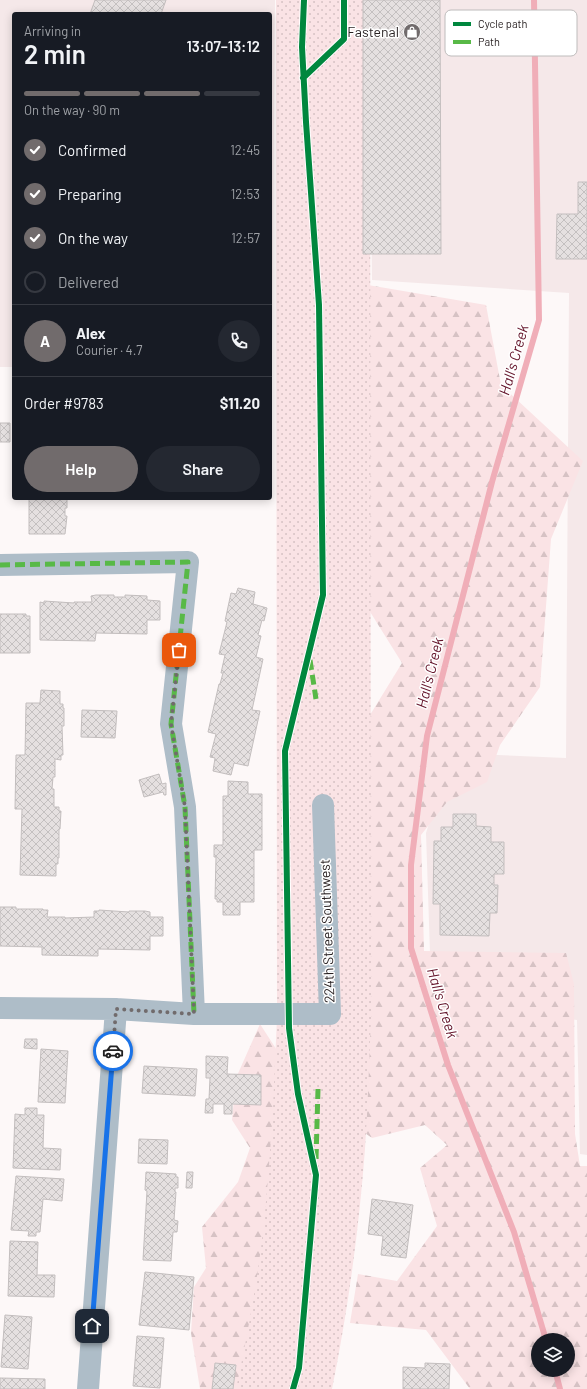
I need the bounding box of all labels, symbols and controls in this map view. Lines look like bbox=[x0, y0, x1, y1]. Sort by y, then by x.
legend bbox=[445, 10, 577, 56]
text: Cycle path bbox=[478, 17, 528, 30]
shop icon: Fastenal bbox=[402, 22, 422, 42]
text: Arriving in bbox=[24, 23, 81, 39]
place label: Fastenal bbox=[347, 23, 399, 40]
text: Path bbox=[478, 35, 500, 48]
text: 13:07–13:12 bbox=[186, 37, 260, 55]
text: 2 min bbox=[24, 38, 86, 69]
text: On the way · 90 m bbox=[24, 102, 120, 118]
icon: check bbox=[24, 139, 46, 161]
text: Confirmed bbox=[58, 141, 126, 159]
text: 12:45 bbox=[230, 142, 260, 158]
icon: check bbox=[24, 183, 46, 205]
text: Preparing bbox=[58, 185, 122, 203]
text: 12:53 bbox=[231, 186, 260, 202]
icon: check bbox=[24, 227, 46, 249]
text: On the way bbox=[58, 229, 128, 247]
text: 12:57 bbox=[231, 230, 260, 246]
text: Delivered bbox=[58, 273, 119, 291]
button: phone bbox=[218, 320, 260, 362]
water label: Hall's Creek bbox=[494, 322, 532, 397]
text: Alex bbox=[76, 324, 106, 342]
text: A bbox=[40, 332, 50, 350]
text: Courier · 4.7 bbox=[76, 342, 143, 358]
text: Order #9783 bbox=[24, 394, 104, 412]
text: $11.20 bbox=[220, 394, 260, 412]
button: Help bbox=[24, 446, 138, 492]
button: Share bbox=[146, 446, 260, 492]
pin bbox=[162, 633, 196, 667]
water label: Hall's Creek bbox=[412, 635, 447, 710]
icon: bag bbox=[168, 639, 190, 661]
street label: 224th Street Southwest bbox=[315, 859, 338, 1003]
water label: Hall's Creek bbox=[424, 965, 462, 1041]
courier bbox=[93, 1031, 133, 1071]
icon: car bbox=[102, 1040, 124, 1062]
pin bbox=[75, 1309, 109, 1343]
icon: home bbox=[81, 1315, 103, 1337]
map controls bbox=[531, 1333, 575, 1377]
button: layers bbox=[531, 1333, 575, 1377]

